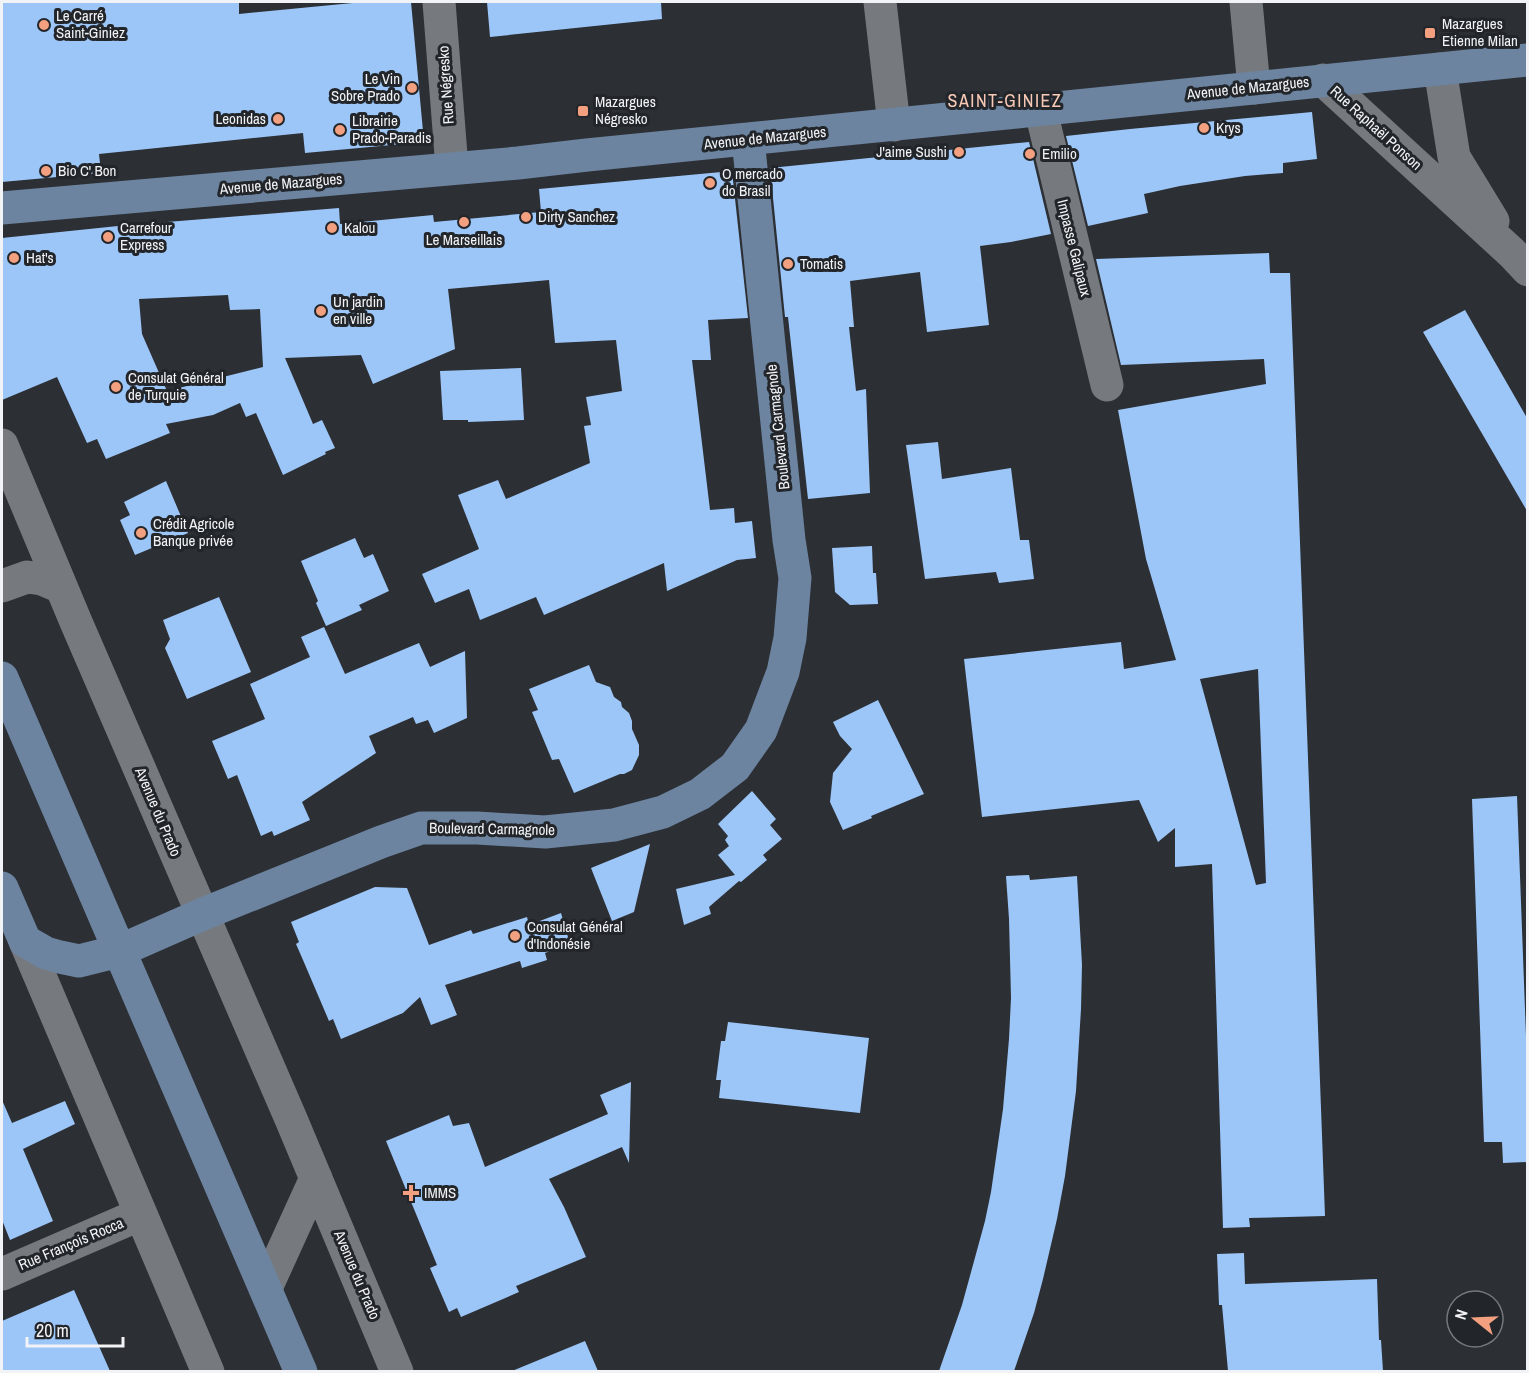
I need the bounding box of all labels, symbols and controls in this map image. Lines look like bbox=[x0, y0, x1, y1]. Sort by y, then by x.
place label: Le Carré Saint-Giniez bbox=[56, 5, 125, 43]
place label: Mazargues Etienne Milan bbox=[1442, 13, 1518, 51]
marker: Le Carré Saint-Giniez bbox=[37, 18, 51, 32]
marker: Mazargues Etienne Milan bbox=[1423, 26, 1437, 40]
street label: Rue Négresko bbox=[432, 45, 459, 125]
place label: Le Vin Sobre Prado bbox=[331, 68, 400, 106]
street label: Avenue de Mazargues bbox=[1185, 71, 1310, 104]
marker: Le Vin Sobre Prado bbox=[405, 81, 419, 95]
street label: Rue Raphaël Ponson bbox=[1326, 81, 1427, 175]
district label: SAINT-GINIEZ bbox=[948, 88, 1062, 113]
place label: Mazargues Négresko bbox=[595, 91, 656, 129]
marker: Mazargues Négresko bbox=[576, 104, 590, 118]
place label: Leonidas bbox=[215, 108, 266, 129]
place label: Librairie Prado-Paradis bbox=[352, 110, 431, 148]
marker: Leonidas bbox=[271, 112, 285, 126]
place label: Krys bbox=[1216, 117, 1241, 138]
street label: Avenue de Mazargues bbox=[702, 121, 827, 154]
marker: Krys bbox=[1197, 121, 1211, 135]
marker: Librairie Prado-Paradis bbox=[333, 123, 347, 137]
place label: J'aime Sushi bbox=[876, 141, 947, 162]
place label: Emilio bbox=[1042, 143, 1077, 164]
marker: J'aime Sushi bbox=[952, 145, 966, 159]
marker: Emilio bbox=[1023, 147, 1037, 161]
place label: Bio C' Bon bbox=[58, 160, 116, 181]
place label: O mercado do Brasil bbox=[722, 163, 783, 201]
marker: Bio C' Bon bbox=[39, 164, 53, 178]
street label: Avenue de Mazargues bbox=[218, 168, 343, 199]
marker: O mercado do Brasil bbox=[703, 176, 717, 190]
street label: Impasse Galipaux bbox=[1052, 197, 1097, 299]
place label: Dirty Sanchez bbox=[538, 206, 615, 227]
marker: Dirty Sanchez bbox=[519, 210, 533, 224]
marker: Le Marseillais bbox=[457, 215, 471, 229]
place label: Carrefour Express bbox=[120, 217, 172, 255]
place label: Kalou bbox=[344, 217, 375, 238]
marker: Kalou bbox=[325, 221, 339, 235]
place label: Le Marseillais bbox=[426, 229, 502, 250]
marker: Carrefour Express bbox=[101, 230, 115, 244]
place label: Hat's bbox=[26, 247, 54, 268]
marker: Hat's bbox=[7, 251, 21, 265]
place label: Tomatis bbox=[800, 253, 843, 274]
marker: Tomatis bbox=[781, 257, 795, 271]
place label: Un jardin en ville bbox=[333, 291, 383, 329]
marker: Un jardin en ville bbox=[314, 304, 328, 318]
street label: Boulevard Carmagnole bbox=[760, 363, 795, 491]
place label: Consulat Général de Turquie bbox=[128, 367, 224, 405]
marker: Consulat Général de Turquie bbox=[109, 380, 123, 394]
place label: Crédit Agricole Banque privée bbox=[153, 513, 235, 551]
marker: Crédit Agricole Banque privée bbox=[134, 526, 148, 540]
street label: Avenue du Prado bbox=[130, 763, 187, 860]
street label: Boulevard Carmagnole bbox=[429, 817, 555, 840]
place label: Consulat Général d'Indonésie bbox=[527, 916, 623, 954]
marker: Consulat Général d'Indonésie bbox=[508, 929, 522, 943]
place label: IMMS bbox=[424, 1182, 456, 1203]
marker: IMMS bbox=[402, 1184, 420, 1202]
street label: Rue François Rocca bbox=[15, 1212, 127, 1275]
street label: Avenue du Prado bbox=[329, 1226, 386, 1323]
north arrow bbox=[1445, 1289, 1505, 1349]
text: N bbox=[1449, 1306, 1473, 1322]
scale bar bbox=[27, 1310, 123, 1348]
text: 20 m bbox=[36, 1318, 69, 1343]

